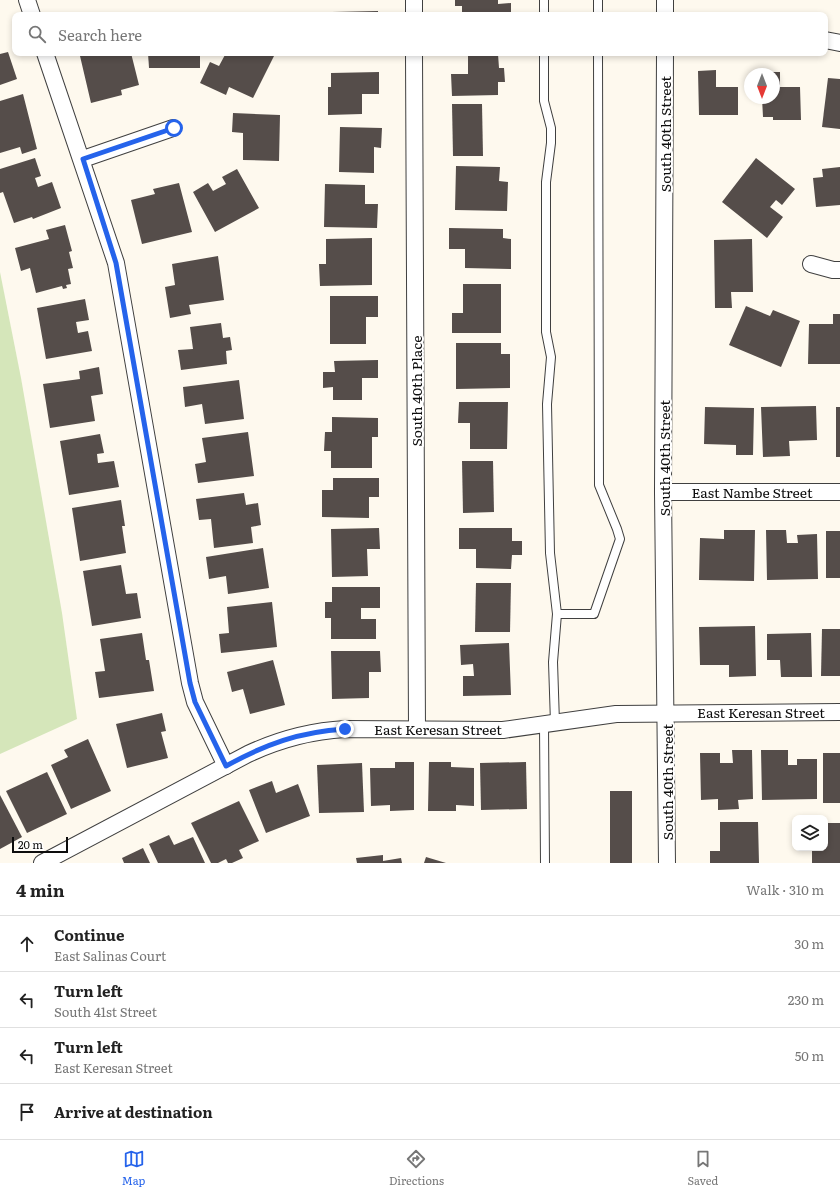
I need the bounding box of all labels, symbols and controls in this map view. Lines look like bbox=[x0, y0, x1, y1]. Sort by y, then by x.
search box bbox=[12, 12, 828, 56]
icon: search bbox=[26, 23, 48, 45]
text: Search here bbox=[58, 23, 142, 46]
north arrow bbox=[744, 68, 780, 104]
street label: South 40th Street bbox=[655, 76, 675, 192]
route start bbox=[165, 119, 183, 137]
street label: South 40th Place bbox=[406, 336, 426, 447]
street label: South 40th Street bbox=[654, 400, 674, 516]
street label: East Nambe Street bbox=[691, 482, 813, 502]
street label: East Keresan Street bbox=[697, 702, 825, 722]
street label: East Keresan Street bbox=[374, 719, 502, 739]
route end bbox=[336, 720, 354, 738]
street label: South 40th Street bbox=[657, 724, 677, 840]
map controls bbox=[792, 815, 828, 851]
button: layers bbox=[792, 815, 828, 851]
scale bar bbox=[12, 835, 68, 854]
text: 20 m bbox=[18, 836, 43, 852]
text: 4 min bbox=[16, 877, 65, 902]
text: Walk · 310 m bbox=[746, 880, 824, 899]
text: Continue bbox=[54, 923, 124, 946]
icon: ahead bbox=[16, 933, 38, 955]
text: 30 m bbox=[794, 934, 824, 953]
text: East Salinas Court bbox=[54, 946, 166, 965]
text: Turn left bbox=[54, 979, 123, 1002]
icon: left bbox=[16, 989, 38, 1011]
text: 230 m bbox=[788, 990, 824, 1009]
text: South 41st Street bbox=[54, 1002, 157, 1021]
text: Turn left bbox=[54, 1035, 123, 1058]
icon: left bbox=[16, 1045, 38, 1067]
text: 50 m bbox=[795, 1046, 824, 1065]
text: East Keresan Street bbox=[54, 1058, 173, 1077]
text: Arrive at destination bbox=[54, 1100, 213, 1123]
icon: arrive bbox=[16, 1101, 38, 1123]
tab: Map bbox=[122, 1148, 145, 1188]
tab: Directions bbox=[389, 1148, 444, 1188]
tab: Saved bbox=[688, 1148, 718, 1188]

